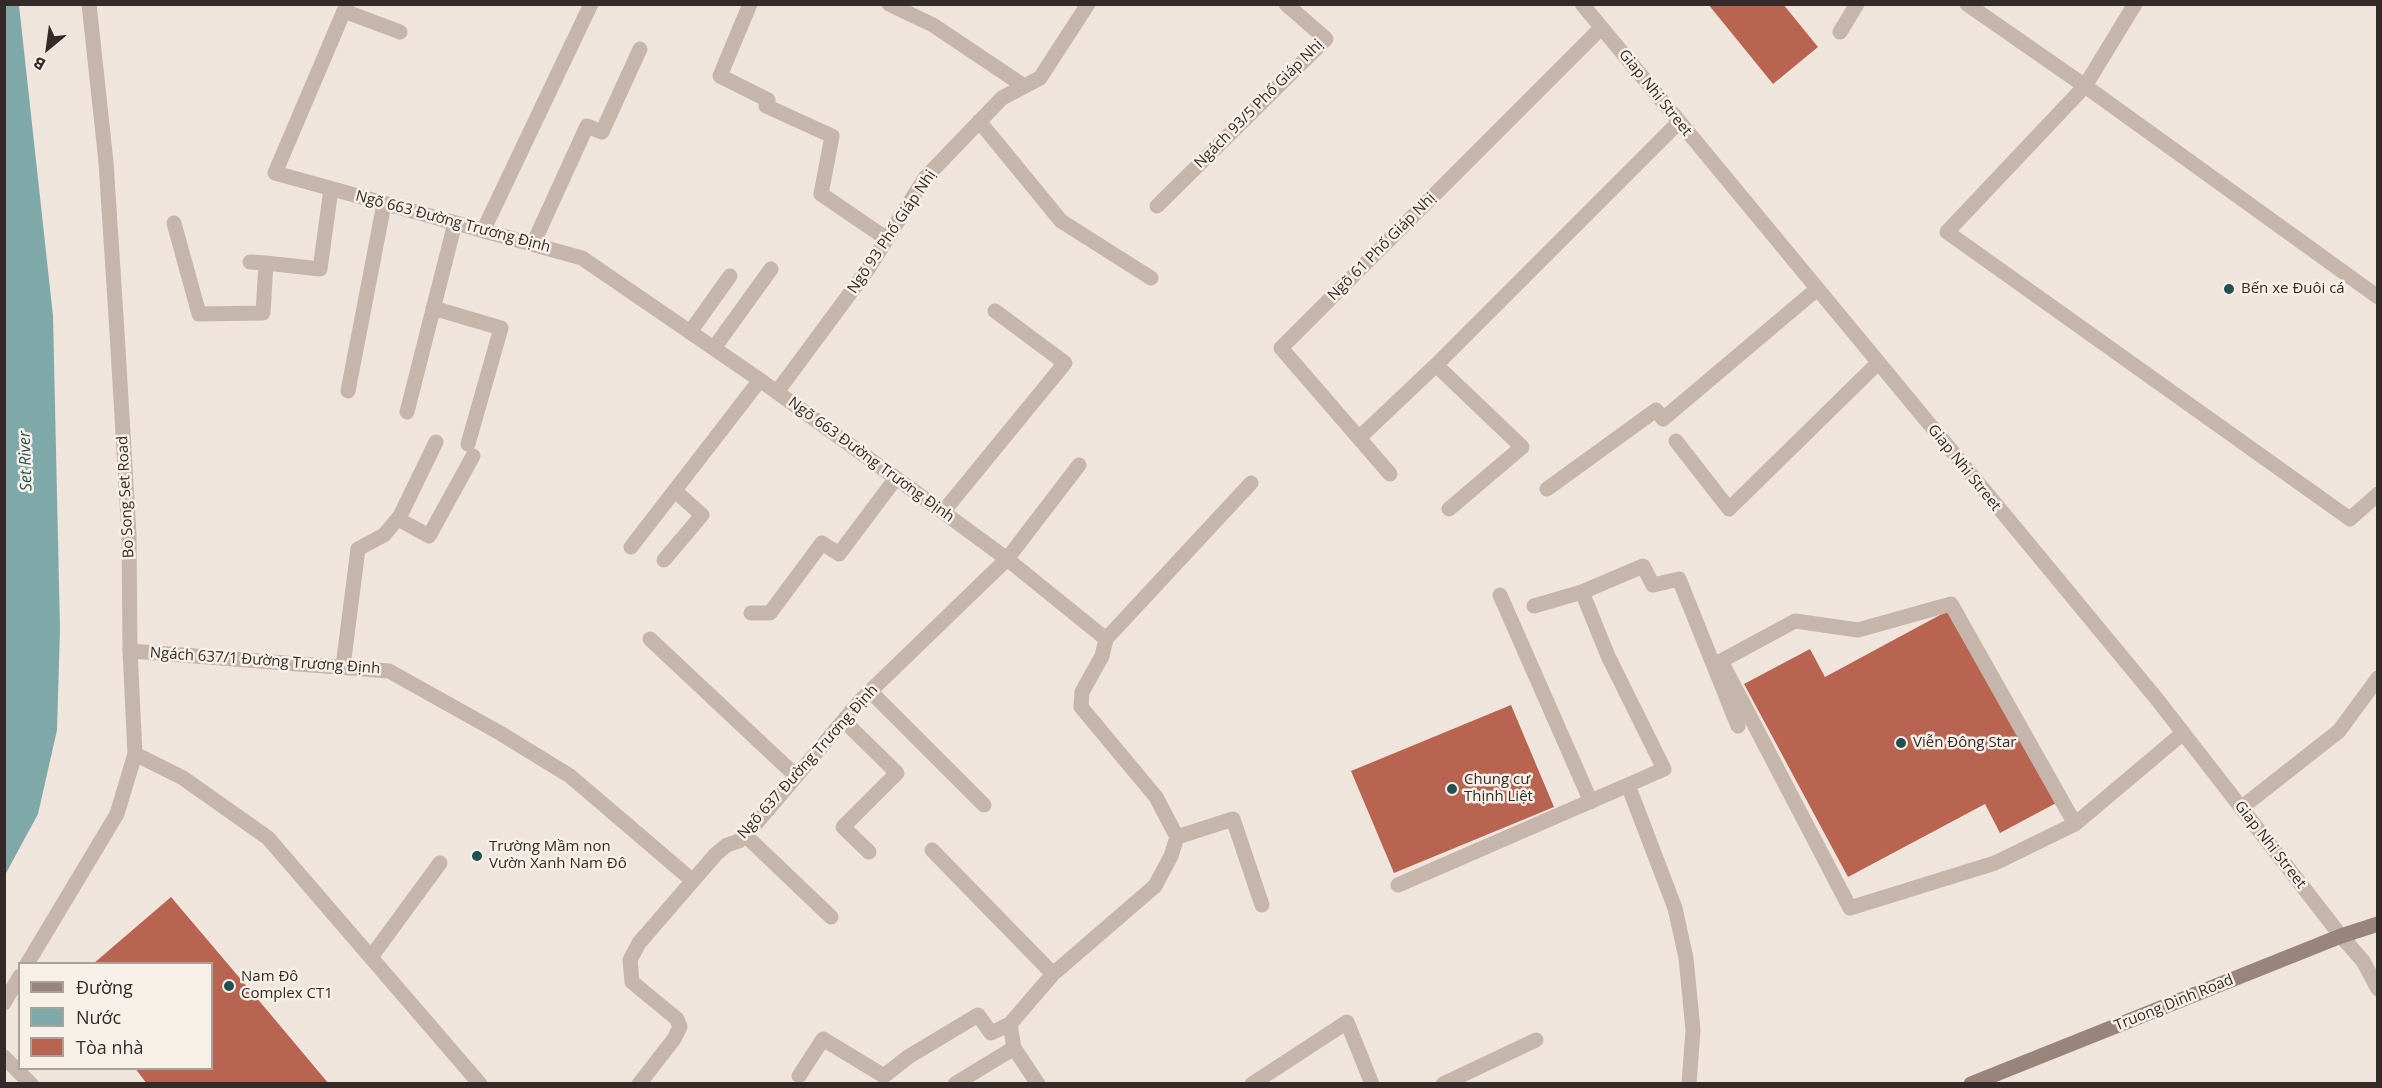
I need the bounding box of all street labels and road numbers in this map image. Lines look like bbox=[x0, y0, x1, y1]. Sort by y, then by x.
street label: Ngách 93/5 Phố Giáp Nhị bbox=[1191, 36, 1327, 172]
street label: Giap Nhi Street bbox=[1615, 46, 1695, 140]
street label: Ngõ 93 Phố Giáp Nhị bbox=[844, 167, 940, 297]
street label: Ngõ 663 Đường Trương Định bbox=[354, 187, 552, 257]
street label: Ngõ 61 Phố Giáp Nhị bbox=[1324, 189, 1440, 305]
street label: Ngõ 663 Đường Trương Định bbox=[784, 394, 958, 526]
street label: Giap Nhi Street bbox=[1924, 421, 2004, 515]
street label: Bo Song Set Road bbox=[114, 435, 138, 559]
street label: Ngách 637/1 Đường Trương Định bbox=[149, 644, 381, 678]
street label: Ngõ 637 Đường Trương Định bbox=[734, 681, 882, 843]
street label: Giap Nhi Street bbox=[2230, 798, 2310, 892]
street label: Truong Dinh Road bbox=[2112, 971, 2236, 1035]

